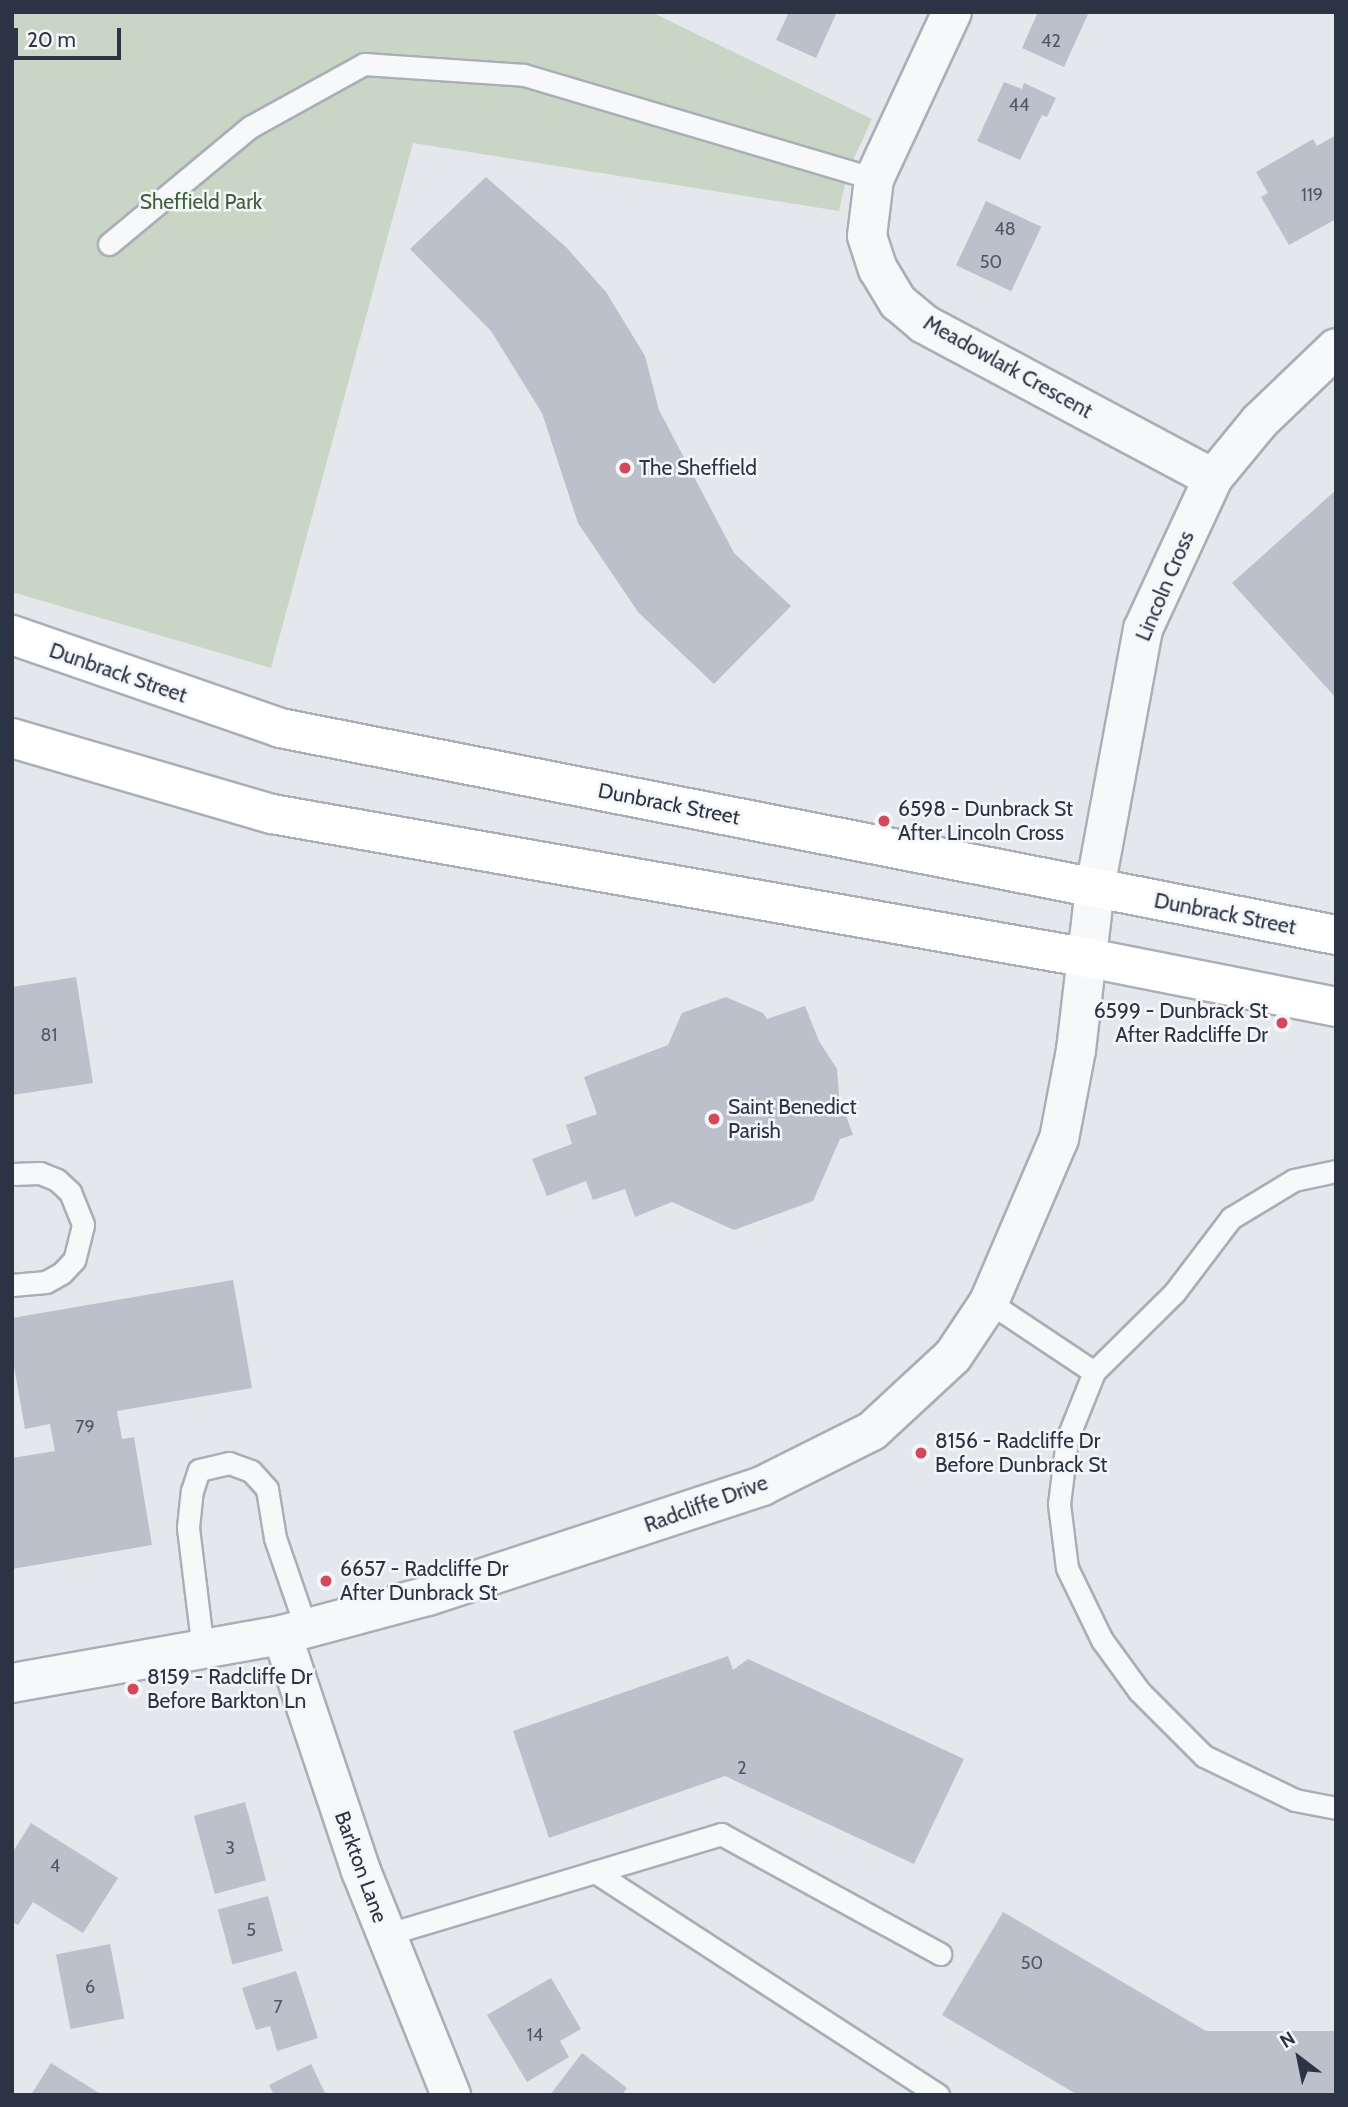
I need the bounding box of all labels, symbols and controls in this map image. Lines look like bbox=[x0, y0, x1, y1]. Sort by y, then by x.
scale bar bbox=[18, 14, 124, 58]
text: 20 m bbox=[27, 27, 76, 52]
house number: 42 bbox=[1041, 30, 1061, 52]
house number: 44 bbox=[1009, 94, 1029, 116]
house number: 119 bbox=[1301, 184, 1323, 206]
park label: Sheffield Park bbox=[140, 189, 262, 215]
house number: 48 bbox=[994, 218, 1016, 240]
house number: 50 bbox=[980, 251, 1002, 273]
street label: Meadowlark Crescent bbox=[919, 310, 1097, 424]
place label: The Sheffield bbox=[639, 455, 757, 481]
marker: The Sheffield bbox=[617, 460, 633, 476]
street label: Lincoln Cross bbox=[1131, 527, 1199, 645]
street label: Dunbrack Street bbox=[46, 638, 190, 708]
street label: Dunbrack Street bbox=[596, 778, 742, 830]
place label: 6598 - Dunbrack St After Lincoln Cross bbox=[898, 796, 1073, 846]
marker: 6598 - Dunbrack St After Lincoln Cross bbox=[876, 813, 892, 829]
street label: Dunbrack Street bbox=[1152, 888, 1298, 940]
place label: 6599 - Dunbrack St After Radcliffe Dr bbox=[1094, 998, 1268, 1048]
marker: 6599 - Dunbrack St After Radcliffe Dr bbox=[1274, 1015, 1290, 1031]
house number: 81 bbox=[41, 1024, 57, 1046]
place label: Saint Benedict Parish bbox=[728, 1094, 857, 1144]
marker: Saint Benedict Parish bbox=[706, 1111, 722, 1127]
house number: 79 bbox=[75, 1416, 95, 1438]
place label: 8156 - Radcliffe Dr Before Dunbrack St bbox=[935, 1428, 1107, 1478]
marker: 8156 - Radcliffe Dr Before Dunbrack St bbox=[913, 1445, 929, 1461]
street label: Radcliffe Drive bbox=[641, 1470, 771, 1538]
place label: 6657 - Radcliffe Dr After Dunbrack St bbox=[340, 1556, 508, 1606]
marker: 6657 - Radcliffe Dr After Dunbrack St bbox=[318, 1573, 334, 1589]
place label: 8159 - Radcliffe Dr Before Barkton Ln bbox=[147, 1664, 312, 1714]
marker: 8159 - Radcliffe Dr Before Barkton Ln bbox=[125, 1681, 141, 1697]
house number: 2 bbox=[737, 1757, 747, 1779]
street label: Barkton Lane bbox=[329, 1808, 393, 1926]
house number: 3 bbox=[225, 1837, 235, 1859]
house number: 4 bbox=[50, 1855, 60, 1877]
house number: 5 bbox=[246, 1919, 256, 1941]
house number: 50 bbox=[1021, 1952, 1043, 1974]
house number: 6 bbox=[85, 1976, 95, 1998]
house number: 7 bbox=[273, 1996, 283, 2018]
north arrow bbox=[1264, 2023, 1334, 2093]
house number: 14 bbox=[527, 2024, 543, 2046]
text: N bbox=[1276, 2026, 1299, 2053]

